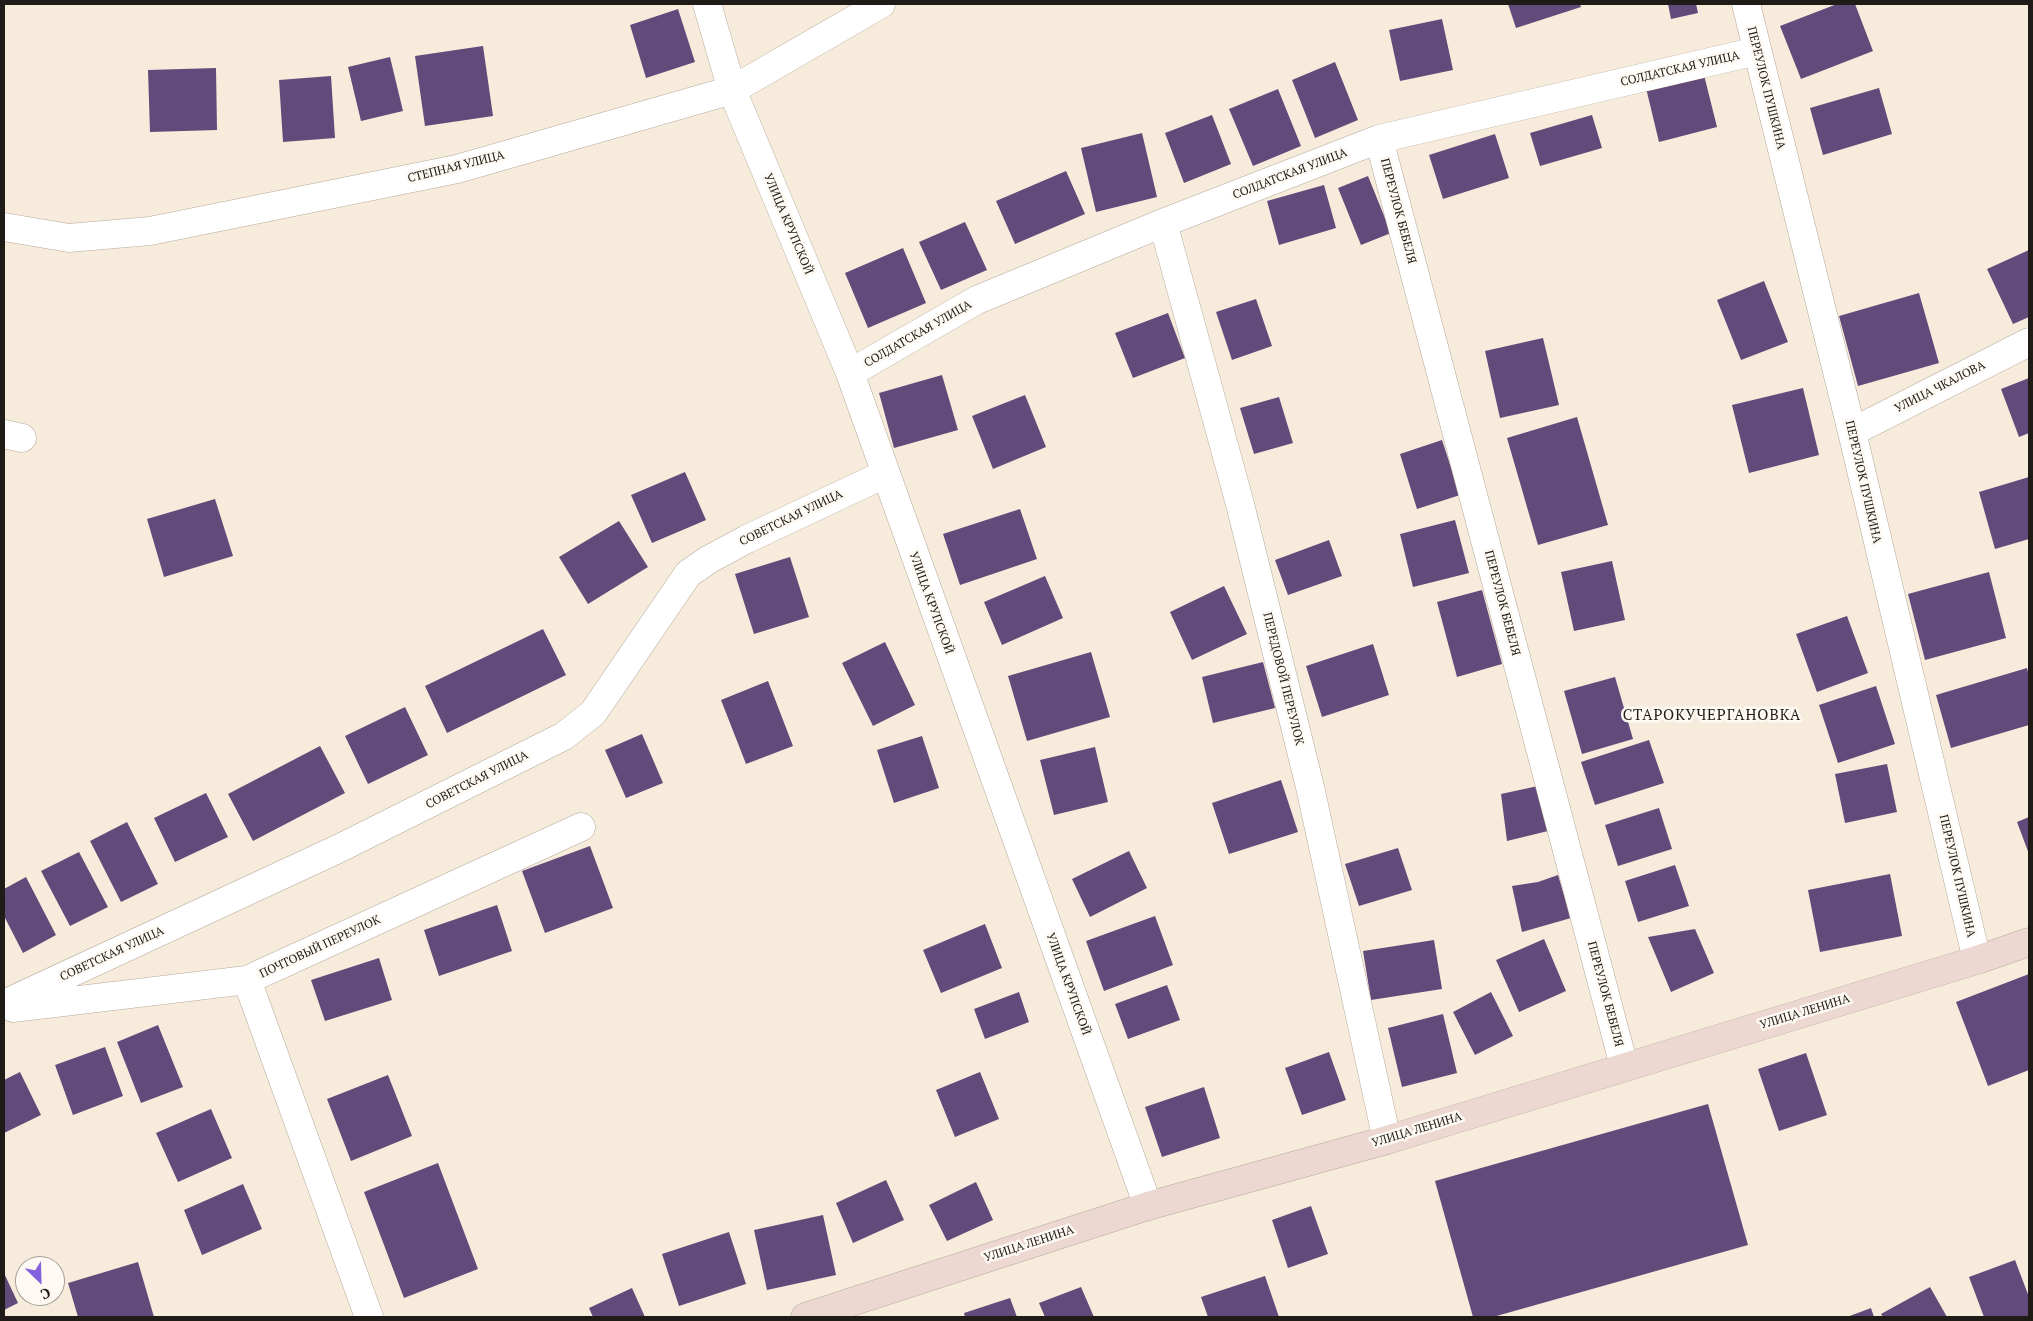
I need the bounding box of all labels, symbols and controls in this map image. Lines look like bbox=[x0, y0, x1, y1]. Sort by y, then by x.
street label: ПЕРЕУЛОК ПУШКИНА bbox=[1744, 25, 1788, 151]
street label: СОЛДАТСКАЯ УЛИЦА bbox=[1619, 48, 1741, 90]
street label: СОЛДАТСКАЯ УЛИЦА bbox=[1231, 145, 1349, 203]
street label: СТЕПНАЯ УЛИЦА bbox=[406, 148, 506, 186]
street label: ПЕРЕУЛОК БЕБЕЛЯ bbox=[1377, 157, 1419, 265]
street label: УЛИЦА КРУПСКОЙ bbox=[760, 171, 816, 277]
street label: СОЛДАТСКАЯ УЛИЦА bbox=[862, 297, 974, 371]
street label: УЛИЦА ЧКАЛОВА bbox=[1892, 358, 1988, 416]
street label: ПЕРЕУЛОК ПУШКИНА bbox=[1842, 419, 1884, 545]
street label: СОВЕТСКАЯ УЛИЦА bbox=[737, 487, 845, 549]
street label: ПЕРЕУЛОК БЕБЕЛЯ bbox=[1481, 549, 1523, 657]
street label: УЛИЦА КРУПСКОЙ bbox=[906, 550, 956, 656]
street label: ПЕРЕДОВОЙ ПЕРЕУЛОК bbox=[1259, 611, 1307, 747]
district label: СТАРОКУЧЕРГАНОВКА bbox=[1621, 707, 1803, 725]
street label: СОВЕТСКАЯ УЛИЦА bbox=[423, 748, 531, 812]
street label: ПЕРЕУЛОК ПУШКИНА bbox=[1936, 813, 1978, 939]
street label: ПОЧТОВЫЙ ПЕРЕУЛОК bbox=[257, 913, 383, 981]
street label: СОВЕТСКАЯ УЛИЦА bbox=[58, 924, 166, 984]
street label: УЛИЦА КРУПСКОЙ bbox=[1043, 931, 1093, 1037]
street label: ПЕРЕУЛОК БЕБЕЛЯ bbox=[1584, 940, 1626, 1048]
street label: УЛИЦА ЛЕНИНА bbox=[1758, 991, 1852, 1033]
street label: УЛИЦА ЛЕНИНА bbox=[1370, 1109, 1464, 1151]
street label: УЛИЦА ЛЕНИНА bbox=[982, 1223, 1076, 1265]
north arrow bbox=[15, 1256, 65, 1306]
text: С bbox=[38, 1284, 54, 1305]

